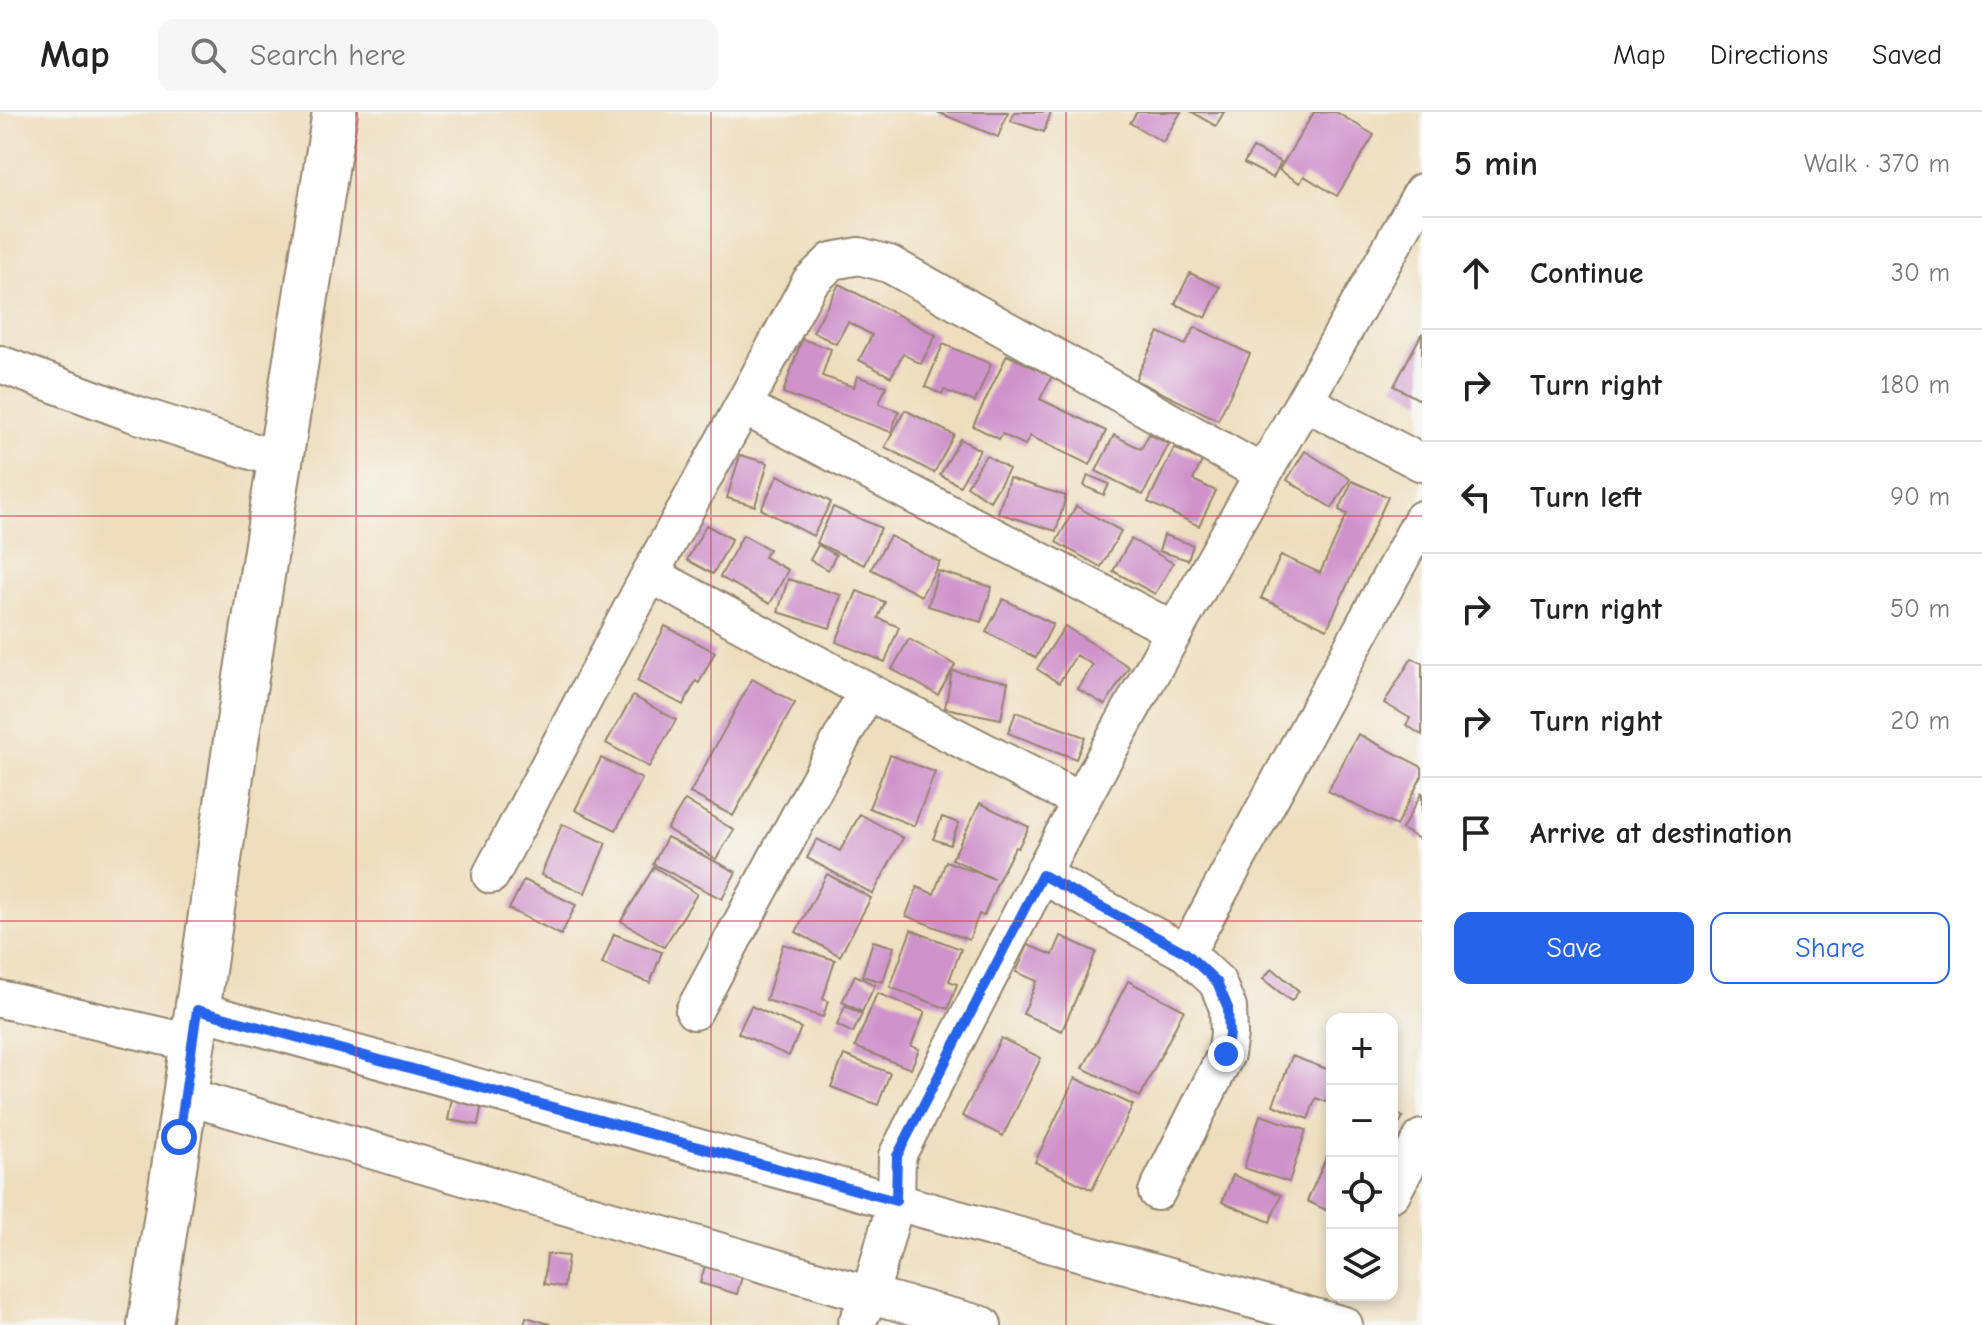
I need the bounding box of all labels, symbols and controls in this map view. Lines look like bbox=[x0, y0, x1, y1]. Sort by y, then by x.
search box bbox=[158, 19, 718, 91]
text: Map bbox=[40, 33, 110, 77]
icon: search bbox=[186, 33, 230, 77]
text: Search here bbox=[250, 38, 406, 73]
text: Map bbox=[1613, 39, 1666, 71]
text: Directions bbox=[1710, 39, 1828, 71]
text: Saved bbox=[1872, 39, 1942, 71]
text: 5 min bbox=[1454, 144, 1538, 184]
text: Walk · 370 m bbox=[1804, 149, 1950, 179]
icon: ahead bbox=[1454, 251, 1498, 295]
text: Continue bbox=[1530, 256, 1644, 291]
text: 30 m bbox=[1891, 258, 1950, 288]
icon: right bbox=[1454, 363, 1498, 407]
text: Turn right bbox=[1530, 368, 1662, 403]
text: 180 m bbox=[1880, 370, 1950, 400]
icon: left bbox=[1454, 475, 1498, 519]
text: Turn left bbox=[1530, 480, 1642, 515]
text: 90 m bbox=[1890, 482, 1950, 512]
icon: right bbox=[1454, 587, 1498, 631]
text: Turn right bbox=[1530, 592, 1662, 627]
text: 50 m bbox=[1890, 594, 1950, 624]
icon: right bbox=[1454, 699, 1498, 743]
text: Turn right bbox=[1530, 704, 1662, 739]
text: 20 m bbox=[1890, 706, 1950, 736]
icon: arrive bbox=[1454, 811, 1498, 855]
text: Arrive at destination bbox=[1530, 816, 1792, 851]
button: Save bbox=[1454, 912, 1694, 984]
button: Share bbox=[1710, 912, 1950, 984]
map controls bbox=[1326, 1013, 1398, 1301]
button: + bbox=[1326, 1013, 1398, 1085]
route end bbox=[1208, 1036, 1244, 1072]
button: − bbox=[1326, 1085, 1398, 1157]
route start bbox=[161, 1119, 197, 1155]
button: locate bbox=[1326, 1157, 1398, 1229]
button: layers bbox=[1326, 1229, 1398, 1301]

